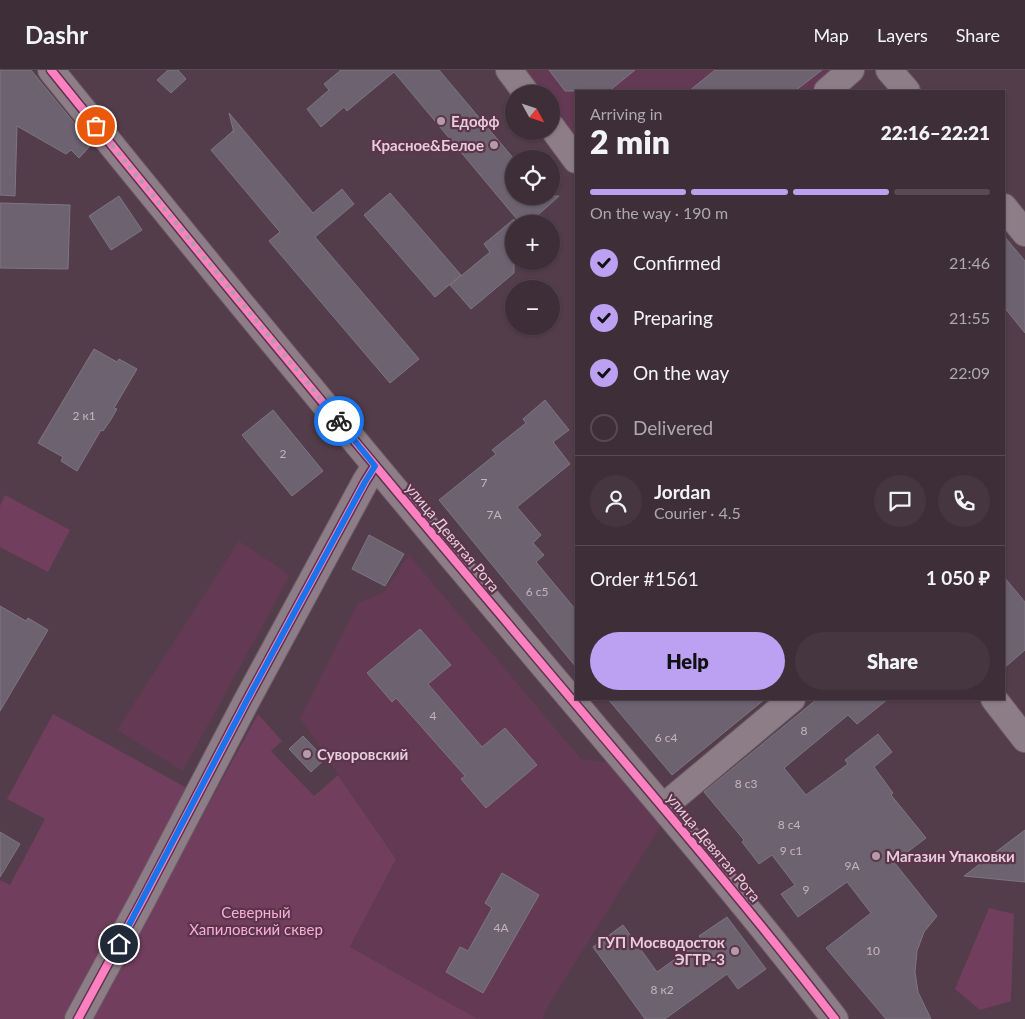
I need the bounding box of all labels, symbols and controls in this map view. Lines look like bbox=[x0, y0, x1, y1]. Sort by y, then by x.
text: Dashr bbox=[25, 20, 88, 49]
text: Map bbox=[813, 24, 849, 46]
text: Layers bbox=[877, 24, 928, 46]
text: Share bbox=[956, 24, 1000, 46]
north arrow bbox=[505, 85, 560, 140]
map controls bbox=[505, 85, 560, 335]
text: Arriving in bbox=[590, 104, 663, 123]
pin bbox=[75, 105, 117, 147]
icon: bag bbox=[82, 112, 110, 140]
place label: Едофф bbox=[451, 112, 500, 130]
marker: Едофф bbox=[435, 115, 447, 127]
text: 22:16–22:21 bbox=[881, 121, 990, 144]
text: 2 min bbox=[590, 122, 670, 161]
place label: Красное&Белое bbox=[371, 136, 484, 154]
marker: Красное&Белое bbox=[488, 139, 500, 151]
button: locate bbox=[505, 150, 560, 205]
text: On the way · 190 m bbox=[590, 203, 728, 222]
button: + bbox=[505, 215, 560, 270]
icon: check bbox=[590, 249, 618, 277]
text: Confirmed bbox=[633, 251, 721, 274]
text: 21:46 bbox=[949, 253, 990, 272]
button: − bbox=[505, 280, 560, 335]
icon: check bbox=[590, 304, 618, 332]
text: Preparing bbox=[633, 306, 713, 329]
text: 21:55 bbox=[949, 308, 990, 327]
icon: check bbox=[590, 359, 618, 387]
text: On the way bbox=[633, 361, 729, 384]
text: 22:09 bbox=[949, 363, 990, 382]
courier bbox=[314, 396, 364, 446]
icon: bike bbox=[325, 407, 353, 435]
house number: 2 к1 bbox=[72, 408, 96, 423]
text: Delivered bbox=[633, 416, 713, 439]
house number: 2 bbox=[280, 446, 287, 461]
house number: 7 bbox=[481, 475, 488, 490]
button: person bbox=[590, 475, 642, 527]
button: chat bbox=[874, 475, 926, 527]
button: phone bbox=[938, 475, 990, 527]
street label: улица Девятая Рота bbox=[402, 479, 504, 595]
text: Jordan bbox=[654, 480, 711, 503]
text: Courier · 4.5 bbox=[654, 503, 741, 522]
house number: 7А bbox=[486, 507, 502, 522]
text: 1 050 ₽ bbox=[926, 566, 990, 589]
text: Order #1561 bbox=[590, 567, 699, 590]
house number: 6 с5 bbox=[526, 584, 548, 599]
button: Help bbox=[590, 632, 785, 690]
button: Share bbox=[795, 632, 990, 690]
house number: 4 bbox=[430, 708, 437, 723]
house number: 8 bbox=[801, 723, 808, 738]
house number: 6 с4 bbox=[655, 730, 677, 745]
place label: Суворовский bbox=[317, 745, 408, 763]
marker: Суворовский bbox=[301, 748, 313, 760]
house number: 8 с3 bbox=[735, 776, 757, 791]
street label: улица Девятая Рота bbox=[663, 789, 765, 905]
house number: 8 с4 bbox=[778, 817, 800, 832]
house number: 9 с1 bbox=[780, 843, 802, 858]
place label: Магазин Упаковки bbox=[886, 847, 1015, 865]
marker: Магазин Упаковки bbox=[870, 850, 882, 862]
house number: 9А bbox=[844, 858, 860, 873]
house number: 9 bbox=[803, 882, 810, 897]
park label: Северный Хапиловский сквер bbox=[189, 903, 323, 938]
house number: 4А bbox=[493, 920, 509, 935]
pin bbox=[98, 923, 140, 965]
icon: home bbox=[105, 930, 133, 958]
place label: ГУП Мосводосток ЭГТР-3 bbox=[597, 933, 726, 968]
house number: 10 bbox=[866, 943, 880, 958]
marker: ГУП Мосводосток ЭГТР-3 bbox=[729, 945, 741, 957]
house number: 8 к2 bbox=[650, 982, 674, 997]

